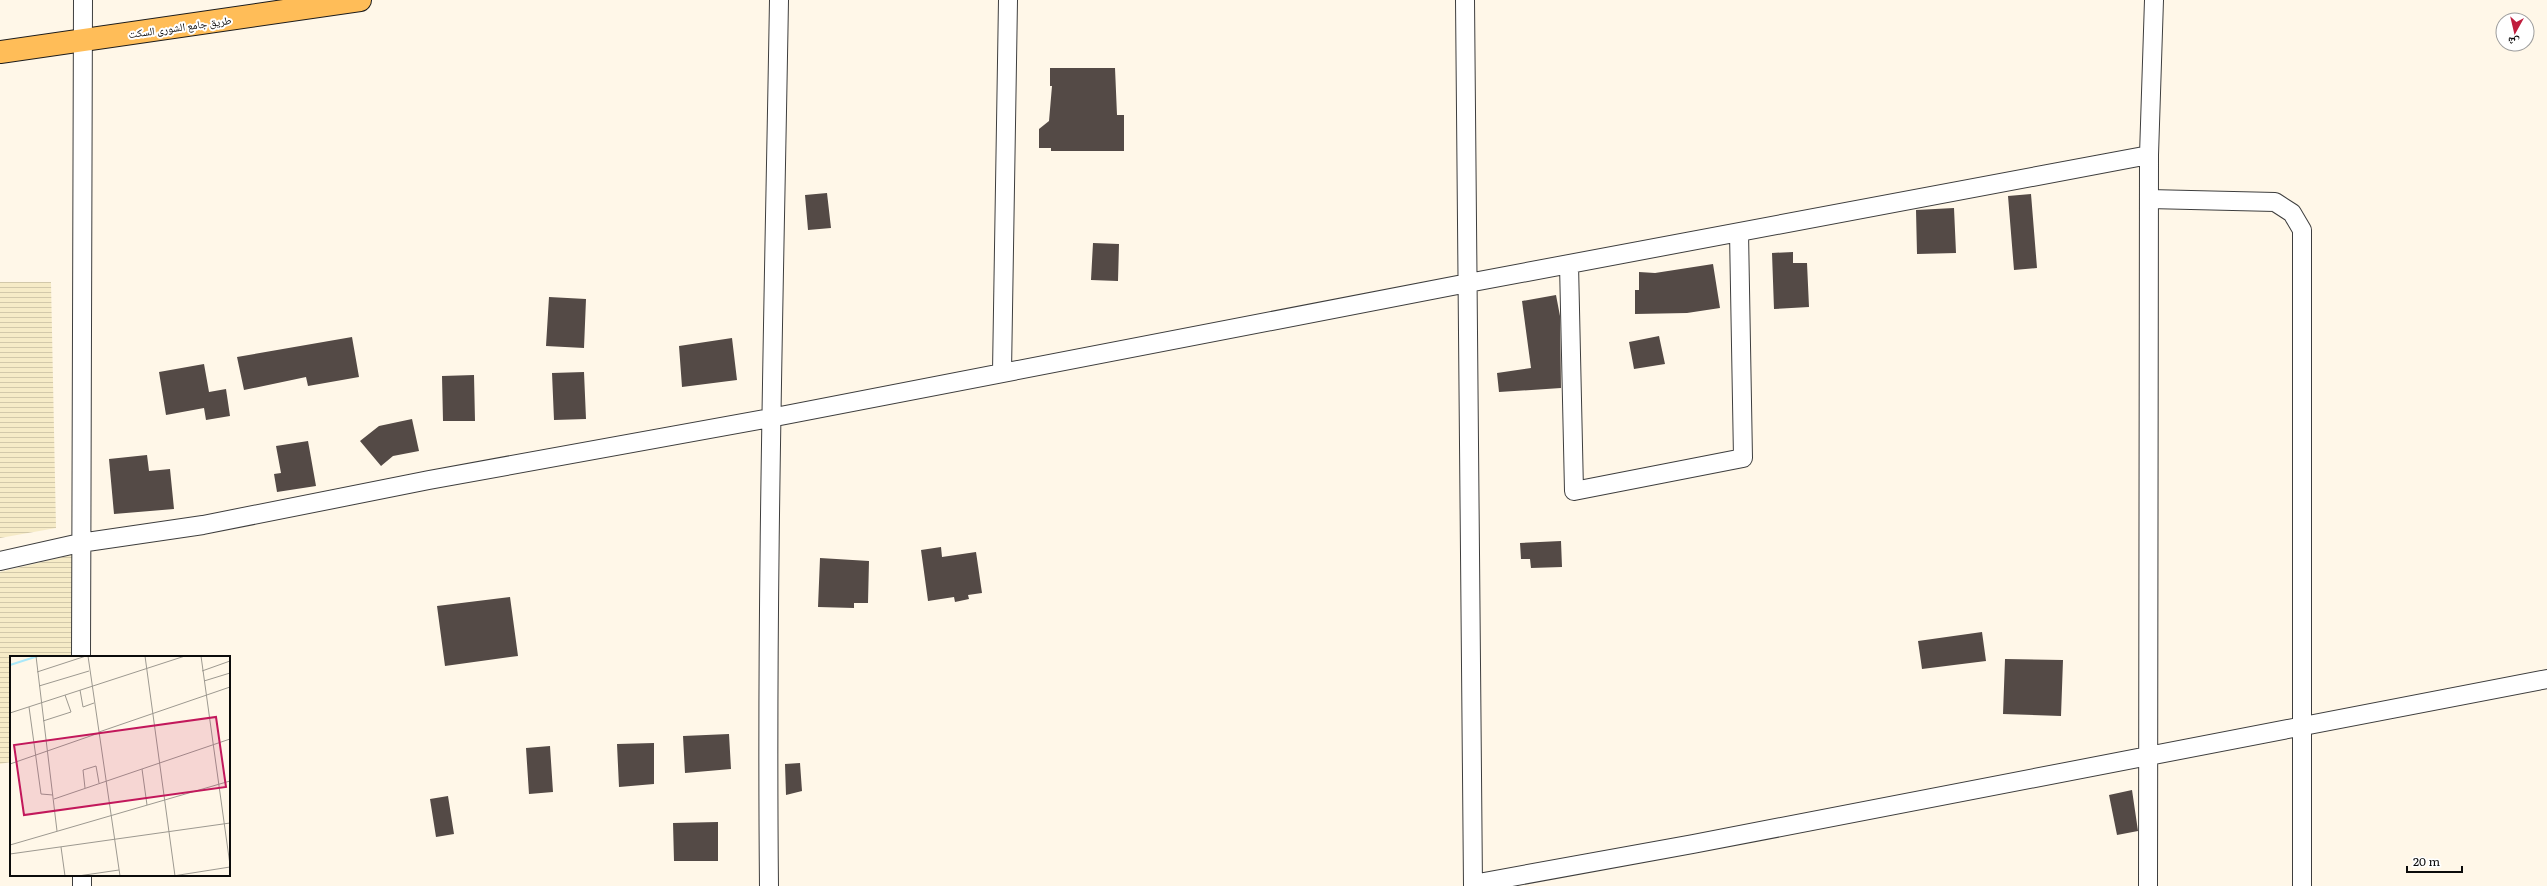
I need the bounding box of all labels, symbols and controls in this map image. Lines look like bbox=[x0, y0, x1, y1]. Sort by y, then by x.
street label: طريق جامع الشورى السكت bbox=[127, 11, 232, 41]
north arrow bbox=[2495, 12, 2535, 52]
text: ش bbox=[2506, 33, 2521, 52]
inset map bbox=[10, 656, 230, 876]
scale bar bbox=[2407, 848, 2462, 874]
text: 20 m bbox=[2413, 852, 2440, 870]

